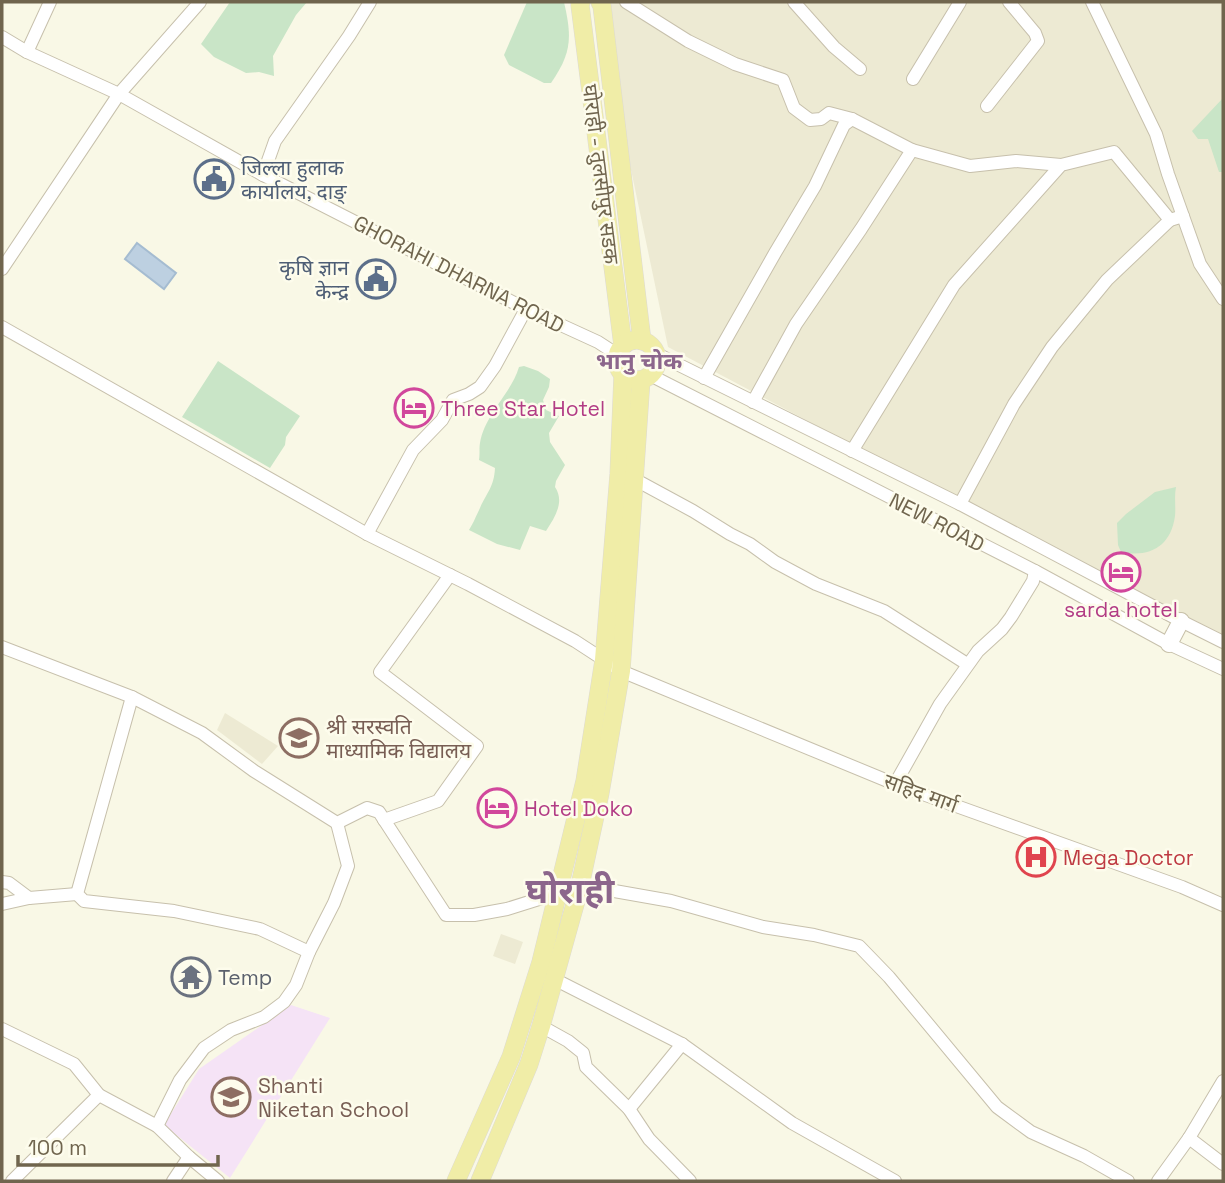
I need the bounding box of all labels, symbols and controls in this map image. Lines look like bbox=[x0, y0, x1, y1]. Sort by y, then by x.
street label: घोराही - तुलसीपुर सडक bbox=[577, 83, 626, 266]
place label: जिल्ला हुलाक कार्यालय, दाङ् bbox=[241, 154, 347, 205]
public building icon: जिल्ला हुलाक कार्यालय, दाङ् bbox=[193, 158, 235, 200]
street label: GHORAHI DHARNA ROAD bbox=[349, 209, 569, 339]
place label: कृषि ज्ञान केन्द्र bbox=[279, 254, 350, 305]
public building icon: कृषि ज्ञान केन्द्र bbox=[355, 258, 397, 300]
district label: भानु चोक bbox=[596, 346, 683, 376]
hotel icon: Three Star Hotel bbox=[393, 387, 435, 429]
place label: Three Star Hotel bbox=[441, 395, 605, 422]
street label: NEW ROAD bbox=[885, 486, 989, 558]
hotel icon: sarda hotel bbox=[1100, 551, 1142, 593]
place label: sarda hotel bbox=[1064, 596, 1178, 623]
place label: श्री सरस्वति माध्यामिक विद्यालय bbox=[326, 713, 472, 764]
school or university icon: श्री सरस्वति माध्यामिक विद्यालय bbox=[278, 717, 320, 759]
street label: सहिद मार्ग bbox=[880, 767, 963, 819]
hotel icon: Hotel Doko bbox=[476, 787, 518, 829]
place label: Hotel Doko bbox=[524, 795, 633, 822]
hospital icon: Mega Doctor bbox=[1015, 836, 1057, 878]
place label: Mega Doctor bbox=[1063, 844, 1194, 871]
district label: घोराही bbox=[526, 869, 615, 913]
temple icon: Temp bbox=[170, 956, 212, 998]
place label: Temp bbox=[218, 964, 272, 991]
place label: Shanti Niketan School bbox=[258, 1072, 409, 1123]
school or university icon: Shanti Niketan School bbox=[210, 1076, 252, 1118]
scale bar bbox=[18, 1124, 217, 1168]
text: 100 m bbox=[28, 1134, 87, 1161]

